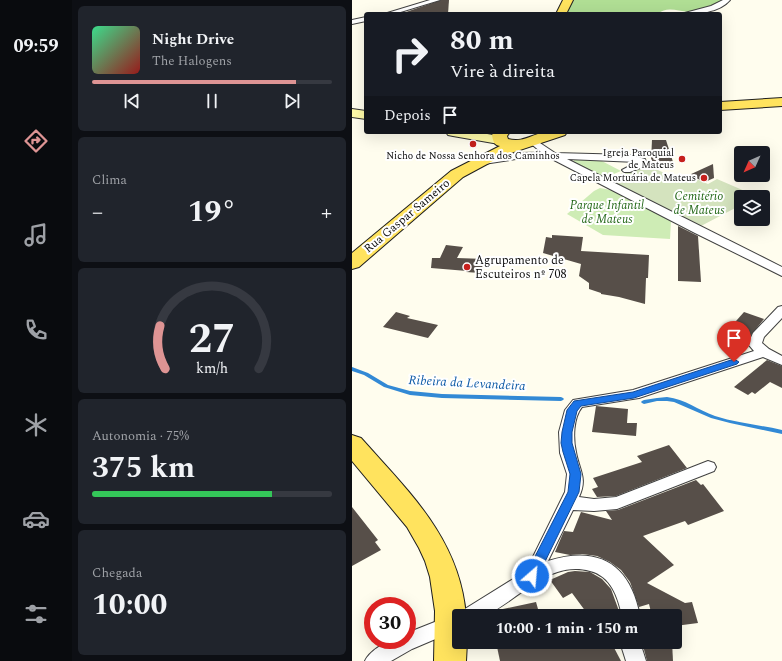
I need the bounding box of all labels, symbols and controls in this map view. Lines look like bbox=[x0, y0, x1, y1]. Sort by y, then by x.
text: 80 m bbox=[450, 19, 514, 62]
text: Night Drive bbox=[152, 28, 234, 51]
icon: right bbox=[384, 28, 436, 80]
text: 09:59 bbox=[13, 33, 59, 60]
text: The Halogens bbox=[152, 51, 232, 71]
text: Vire à direita bbox=[450, 58, 555, 85]
icon: previous bbox=[121, 90, 143, 112]
icon: pause bbox=[201, 90, 223, 112]
icon: next bbox=[281, 90, 303, 112]
text: Depois bbox=[384, 104, 431, 127]
icon: arrive bbox=[439, 104, 461, 126]
icon: directions bbox=[22, 127, 50, 155]
marker: Nicho de Nossa Senhora dos Caminhos bbox=[468, 139, 478, 149]
place label: Igreja Paroquial de Mateus bbox=[603, 145, 674, 173]
north arrow bbox=[734, 146, 770, 182]
map controls bbox=[734, 146, 770, 226]
place label: Nicho de Nossa Senhora dos Caminhos bbox=[386, 148, 560, 164]
marker: Igreja Paroquial de Mateus bbox=[677, 154, 687, 164]
text: Clima bbox=[92, 170, 127, 190]
place label: Capela Mortuária de Mateus bbox=[570, 170, 696, 186]
marker: Capela Mortuária de Mateus bbox=[699, 173, 709, 183]
street label: Rua Gaspar Sameiro bbox=[360, 174, 454, 258]
park label: Cemitério de Mateus bbox=[674, 187, 725, 220]
text: 19° bbox=[188, 189, 236, 235]
button: layers bbox=[734, 190, 770, 226]
text: − bbox=[92, 196, 103, 229]
text: + bbox=[321, 196, 332, 229]
park label: Parque Infantil de Mateus bbox=[570, 196, 644, 229]
icon: music bbox=[22, 221, 50, 249]
place label: Agrupamento de Escuteiros nº 708 bbox=[475, 251, 567, 284]
marker: Agrupamento de Escuteiros nº 708 bbox=[462, 262, 472, 272]
text: 27 bbox=[189, 307, 235, 370]
icon: phone bbox=[22, 316, 50, 344]
pin bbox=[717, 321, 751, 362]
icon: arrive bbox=[723, 327, 745, 349]
text: km/h bbox=[196, 357, 228, 379]
water label: Ribeira da Levandeira bbox=[408, 370, 526, 396]
icon: climate bbox=[22, 411, 50, 439]
text: Autonomia · 75% bbox=[92, 426, 189, 446]
text: 375 km bbox=[92, 445, 195, 491]
icon: car bbox=[22, 505, 50, 533]
position arrow bbox=[511, 555, 553, 597]
text: Chegada bbox=[92, 563, 142, 583]
text: 10:00 bbox=[92, 582, 167, 628]
speed limit sign: 30 bbox=[364, 597, 416, 649]
icon: filters bbox=[22, 600, 50, 628]
text: 10:00 · 1 min · 150 m bbox=[496, 617, 638, 640]

